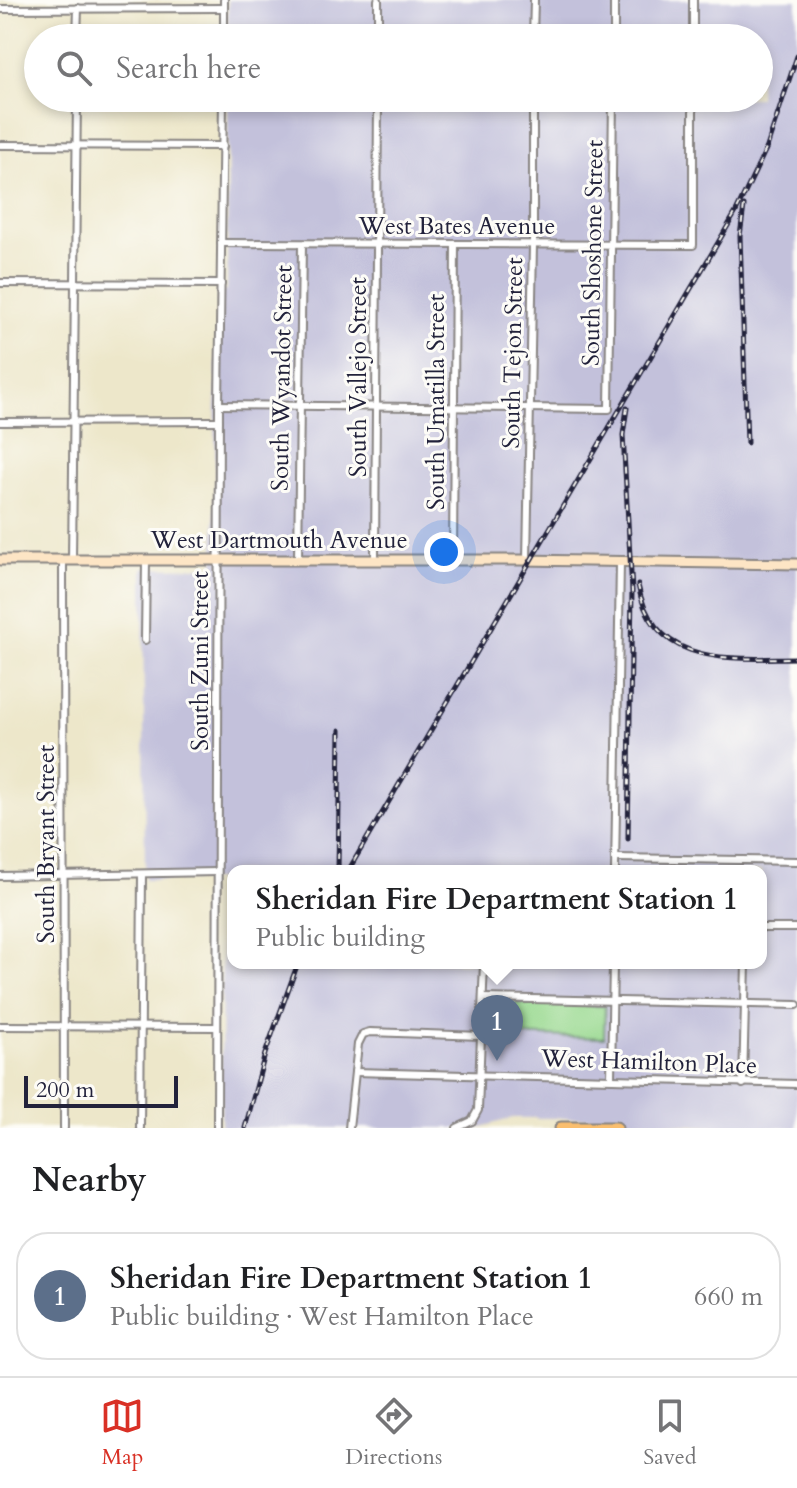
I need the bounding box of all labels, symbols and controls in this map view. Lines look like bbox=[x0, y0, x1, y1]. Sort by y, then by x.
search box bbox=[24, 24, 773, 112]
icon: search bbox=[52, 46, 96, 90]
text: Search here bbox=[116, 48, 261, 89]
street label: South Shoshone Street bbox=[575, 139, 611, 366]
street label: West Bates Avenue bbox=[358, 210, 555, 243]
street label: South Tejon Street bbox=[495, 257, 531, 449]
street label: South Wyandot Street bbox=[264, 264, 300, 491]
street label: South Vallejo Street bbox=[342, 276, 375, 477]
street label: South Umatilla Street bbox=[420, 293, 453, 510]
street label: West Dartmouth Avenue bbox=[149, 524, 408, 557]
your location bbox=[424, 532, 464, 572]
street label: South Zuni Street bbox=[184, 570, 217, 751]
street label: South Bryant Street bbox=[30, 744, 63, 943]
popup bbox=[227, 865, 767, 969]
text: Sheridan Fire Department Station 1 bbox=[256, 879, 738, 920]
text: Public building bbox=[256, 920, 425, 955]
pin: 1 bbox=[471, 995, 523, 1061]
street label: West Hamilton Place bbox=[539, 1042, 758, 1082]
scale bar bbox=[24, 1072, 178, 1108]
text: 200 m bbox=[36, 1075, 94, 1105]
text: Nearby bbox=[32, 1157, 147, 1203]
text: Sheridan Fire Department Station 1 bbox=[110, 1258, 593, 1299]
text: 1 bbox=[53, 1279, 67, 1314]
text: 660 m bbox=[694, 1279, 763, 1314]
text: Public building · West Hamilton Place bbox=[110, 1299, 534, 1334]
tab: Map bbox=[100, 1394, 144, 1472]
tab: Directions bbox=[345, 1394, 442, 1472]
tab: Saved bbox=[643, 1394, 697, 1472]

